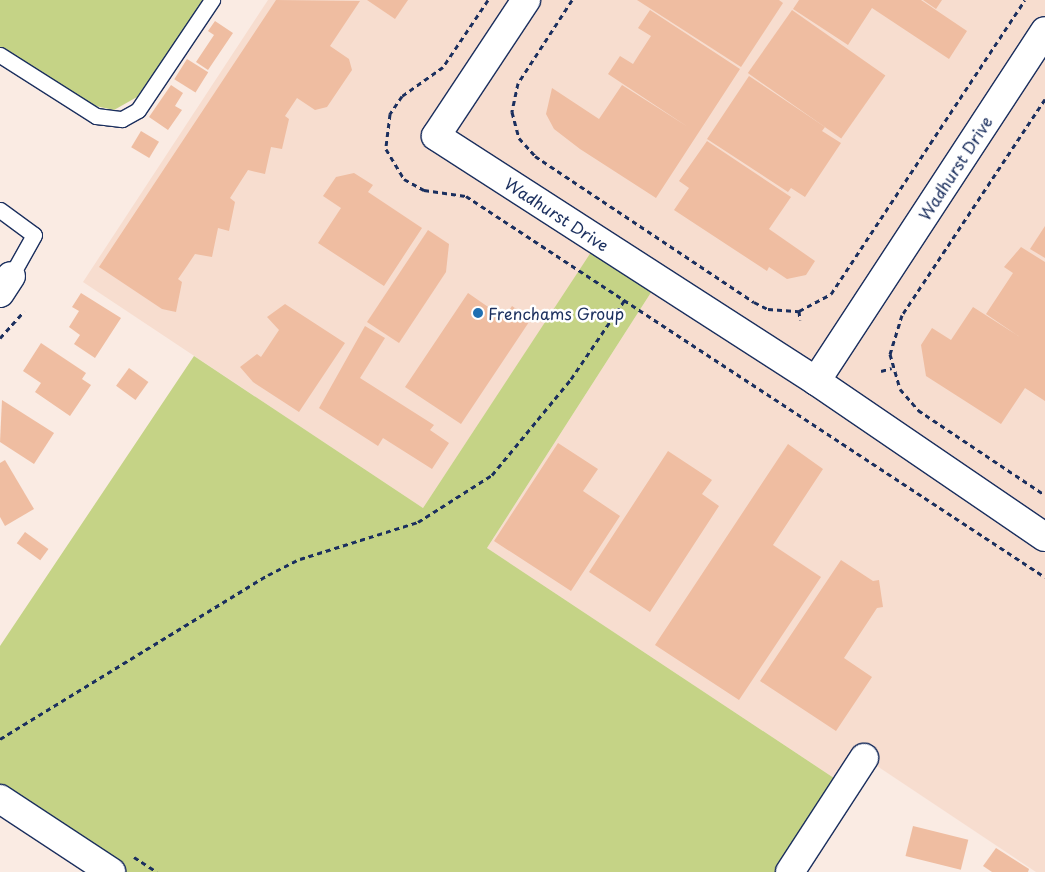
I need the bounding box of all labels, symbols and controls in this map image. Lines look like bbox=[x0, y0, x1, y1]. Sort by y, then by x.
street label: Wadhurst Drive bbox=[914, 112, 996, 224]
street label: Wadhurst Drive bbox=[501, 173, 613, 255]
place label: Frenchams Group bbox=[488, 303, 625, 323]
marker: Frenchams Group bbox=[472, 307, 484, 319]

